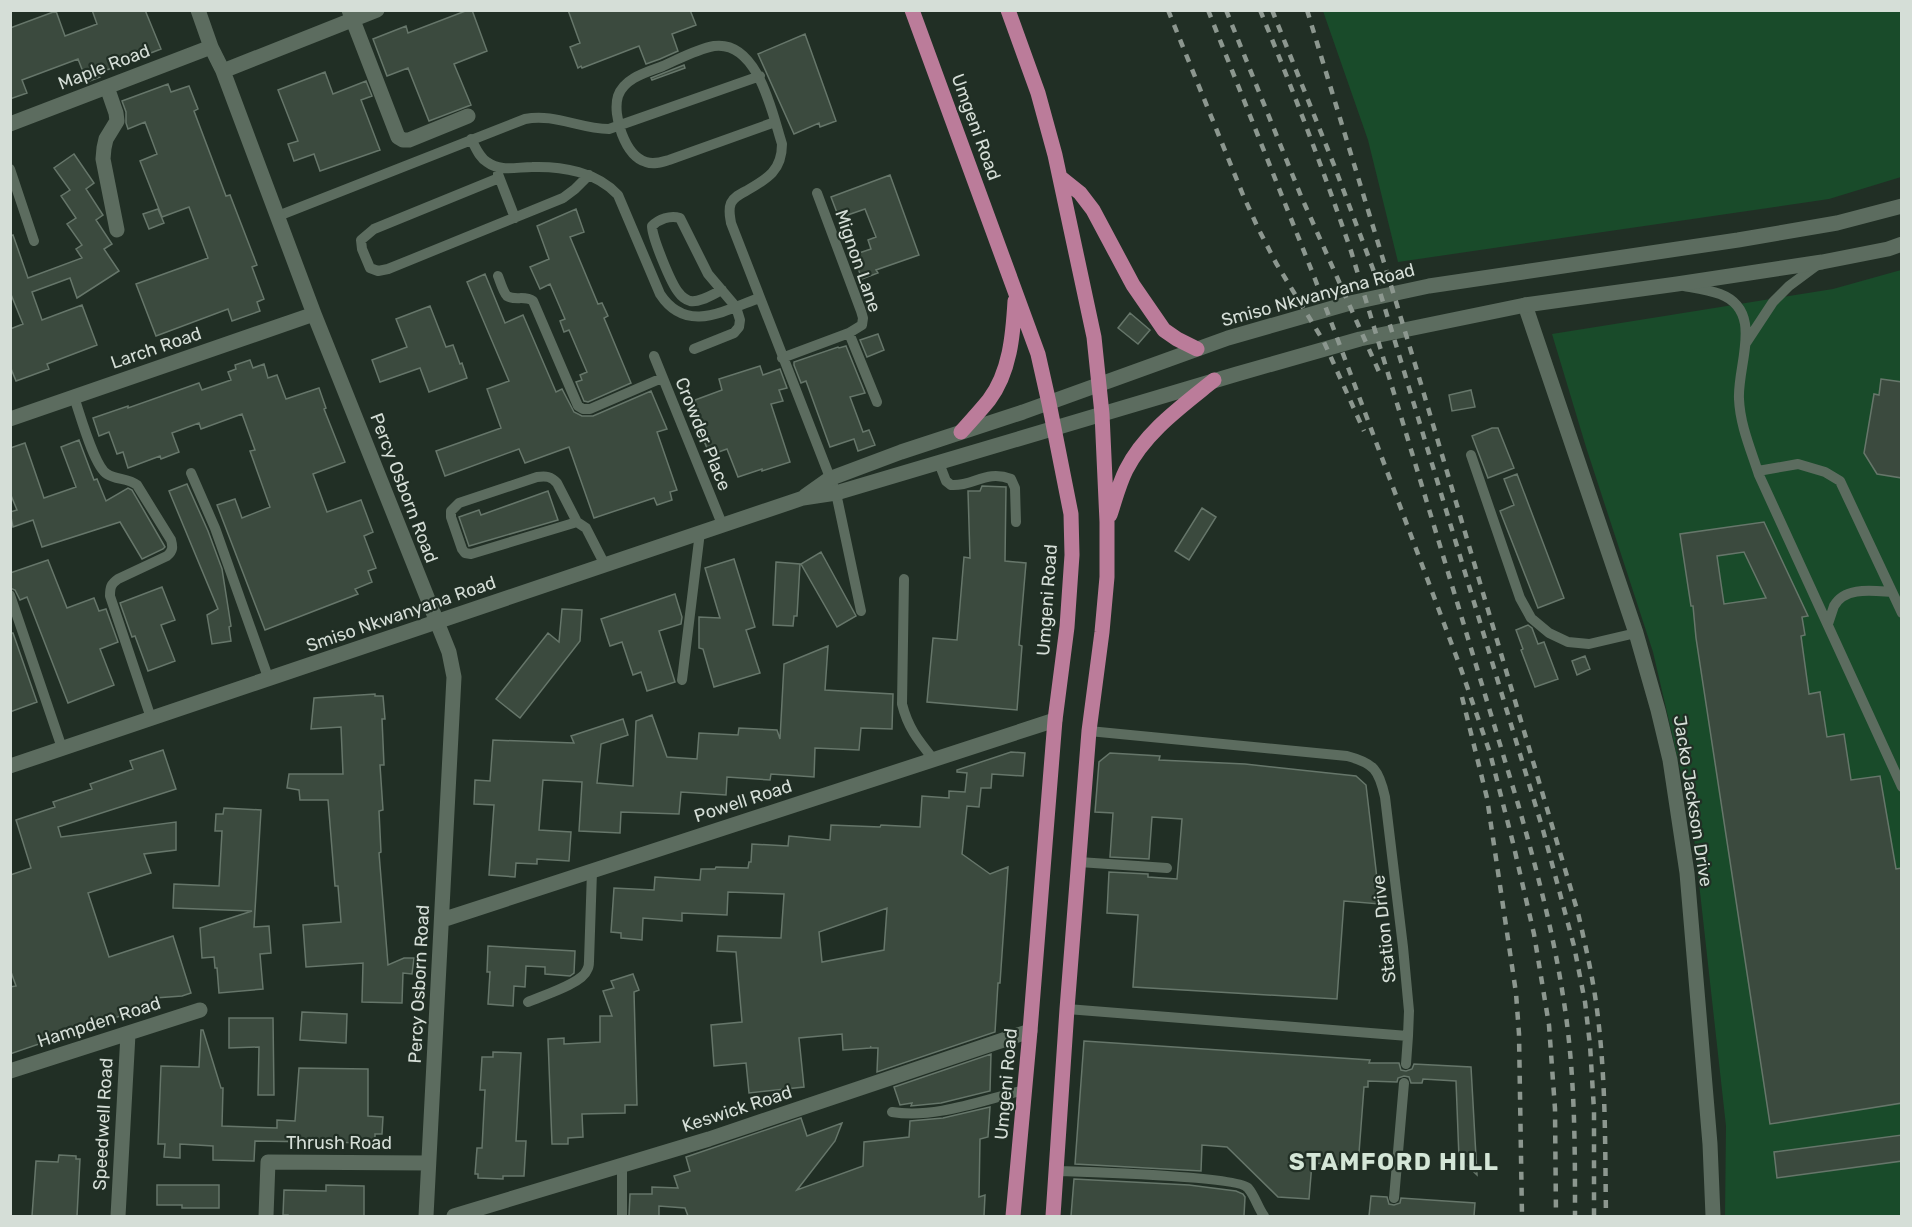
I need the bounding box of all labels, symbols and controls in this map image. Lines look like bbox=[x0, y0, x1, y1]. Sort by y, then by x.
street label: Maple Road bbox=[55, 39, 153, 95]
street label: Umgeni Road bbox=[947, 71, 1005, 183]
street label: Mignon Lane bbox=[830, 207, 886, 315]
street label: Smiso Nkwanyana Road bbox=[1219, 259, 1417, 331]
street label: Larch Road bbox=[108, 322, 204, 374]
street label: Crowder Place bbox=[670, 374, 736, 494]
street label: Percy Osborn Road bbox=[365, 410, 443, 566]
street label: Umgeni Road bbox=[1032, 543, 1062, 657]
street label: Smiso Nkwanyana Road bbox=[303, 571, 499, 657]
street label: Jacko Jackson Drive bbox=[1669, 714, 1717, 888]
street label: Powell Road bbox=[691, 775, 795, 827]
street label: Station Drive bbox=[1367, 874, 1401, 984]
street label: Percy Osborn Road bbox=[404, 904, 434, 1064]
street label: Hampden Road bbox=[35, 992, 163, 1052]
street label: Umgeni Road bbox=[990, 1027, 1022, 1141]
street label: Speedwell Road bbox=[89, 1057, 117, 1191]
street label: Keswick Road bbox=[679, 1081, 795, 1137]
street label: Thrush Road bbox=[286, 1132, 392, 1154]
district label: STAMFORD HILL bbox=[1289, 1148, 1499, 1176]

